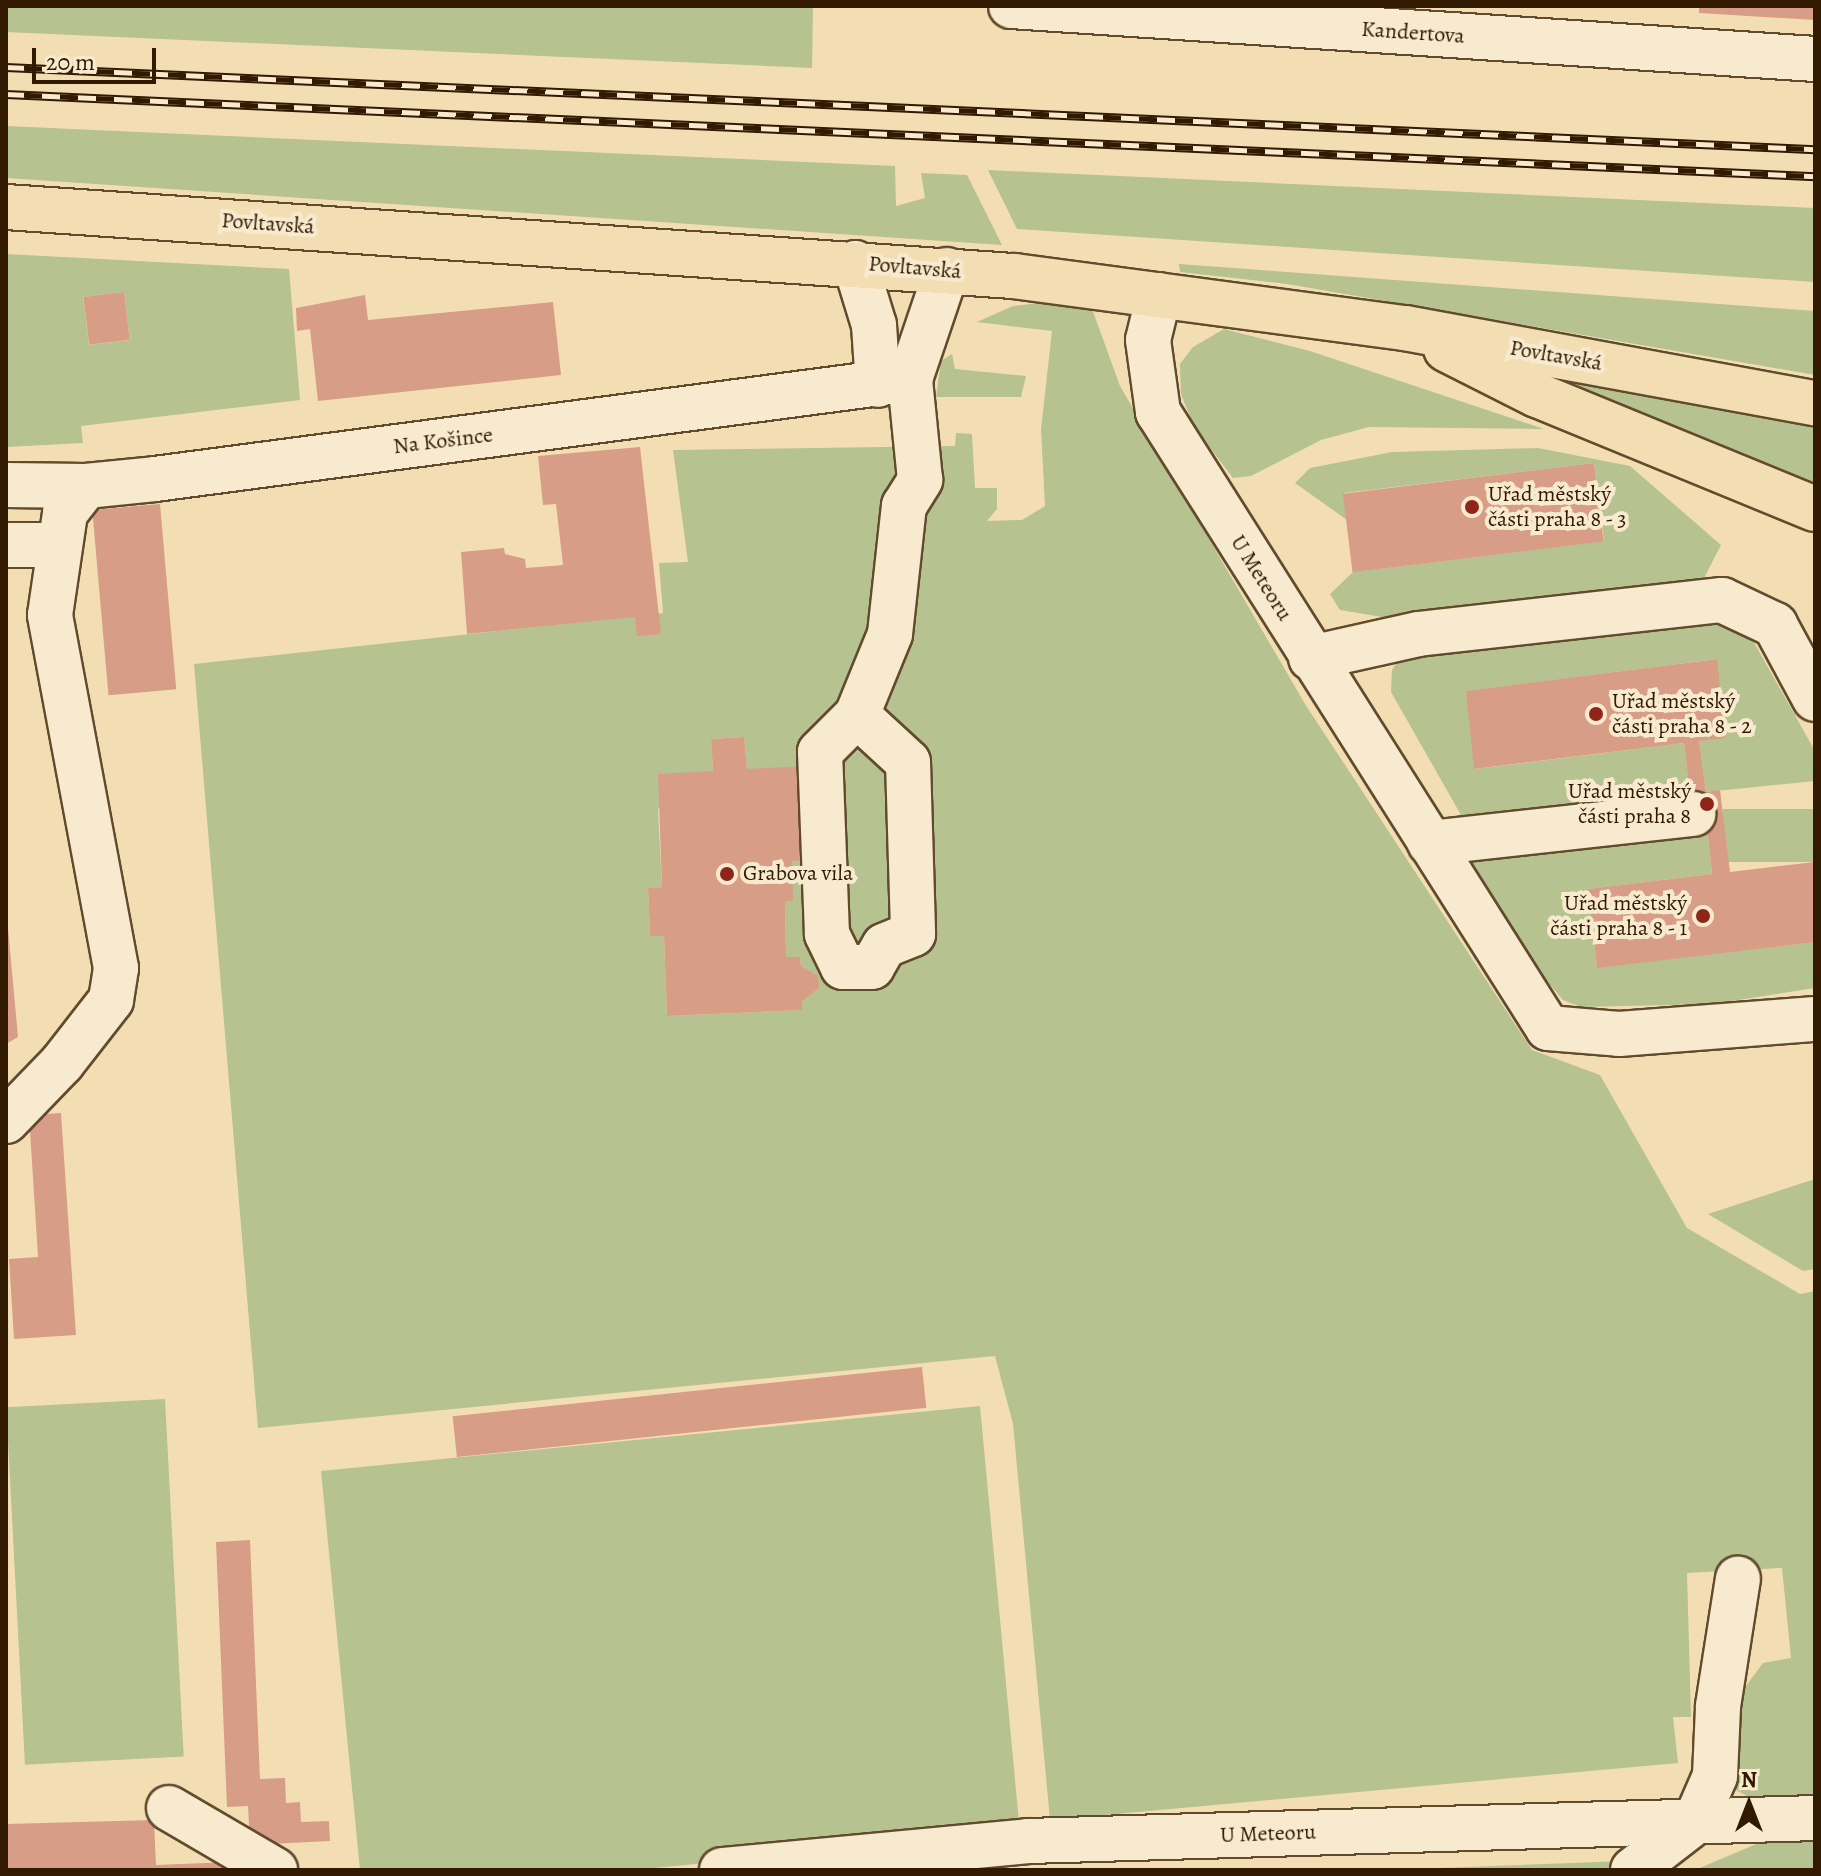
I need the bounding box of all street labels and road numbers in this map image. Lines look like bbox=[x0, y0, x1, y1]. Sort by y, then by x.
street label: Kandertova bbox=[1360, 16, 1466, 50]
street label: Povltavská bbox=[221, 208, 315, 240]
street label: Povltavská bbox=[867, 251, 963, 285]
street label: Povltavská bbox=[1508, 335, 1604, 377]
street label: Na Košince bbox=[392, 422, 494, 460]
street label: U Meteoru bbox=[1224, 530, 1298, 626]
street label: U Meteoru bbox=[1220, 1819, 1316, 1849]

